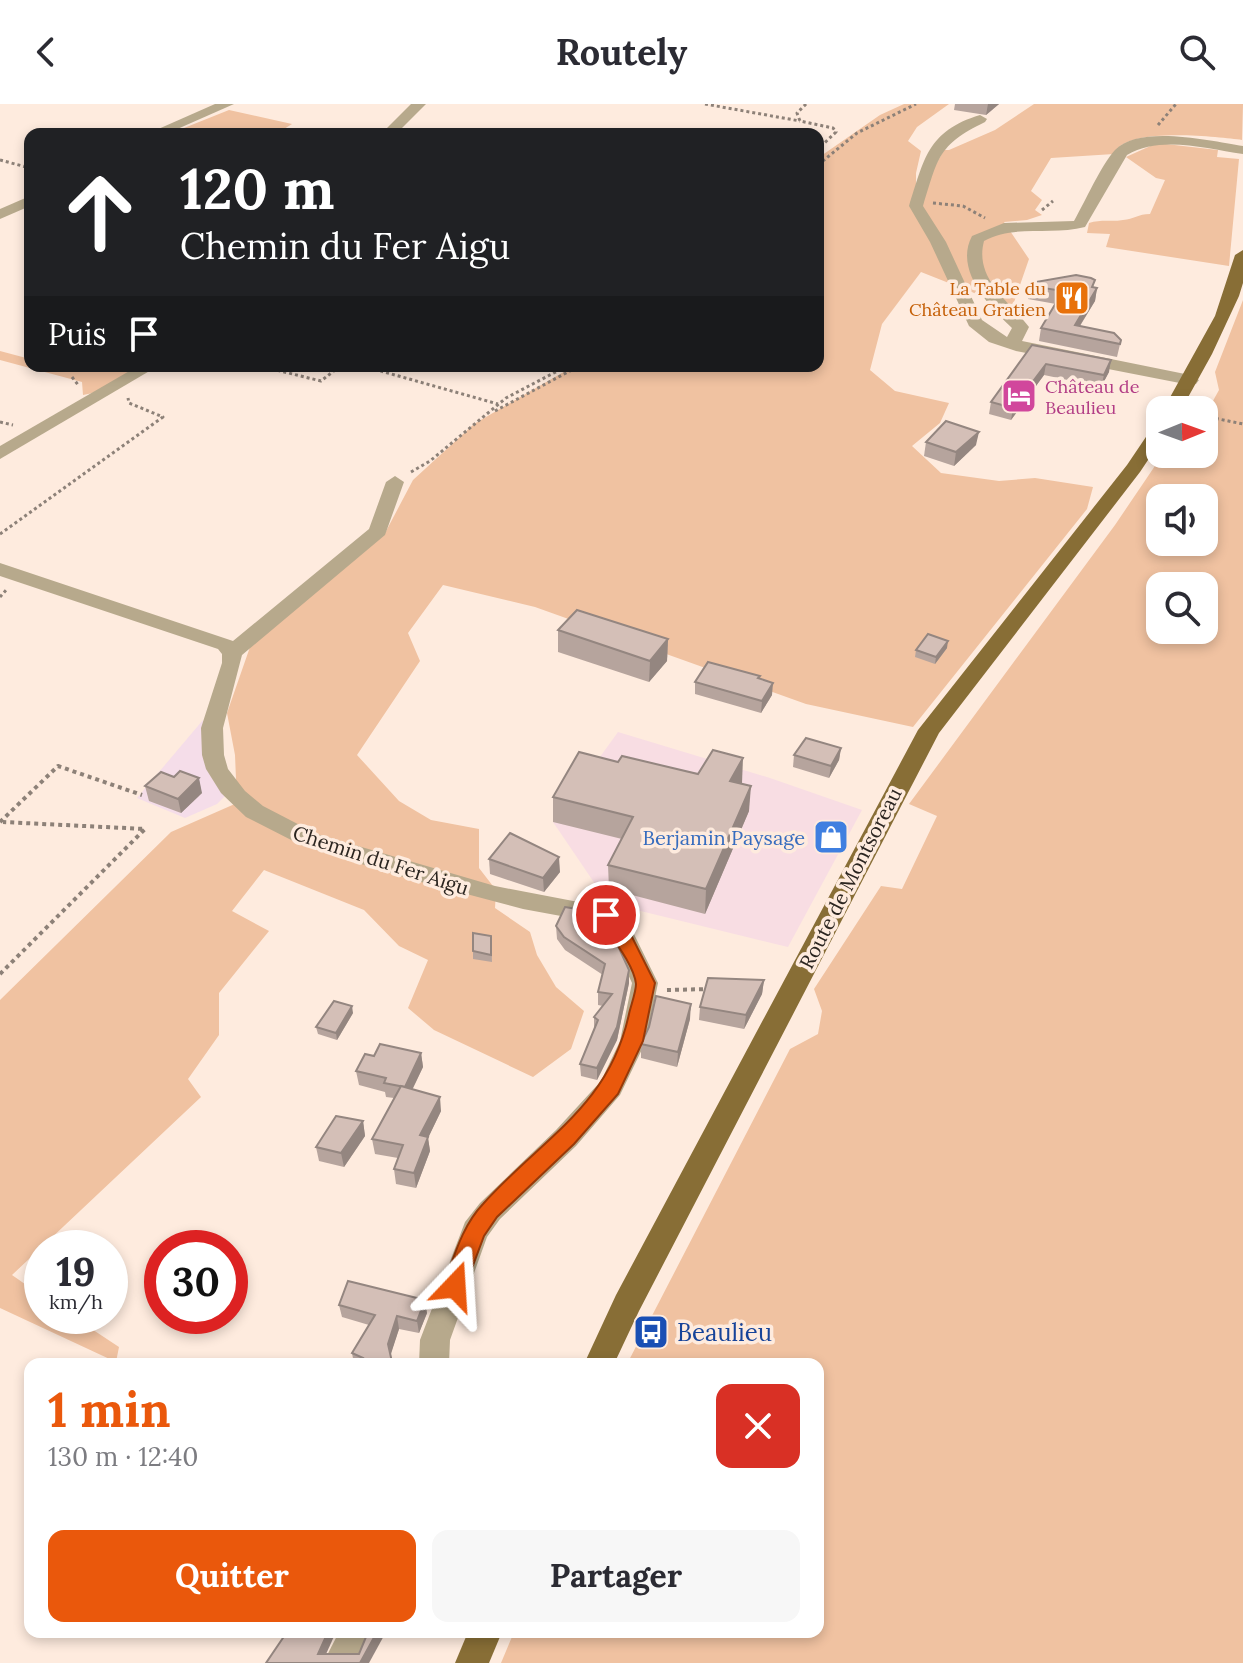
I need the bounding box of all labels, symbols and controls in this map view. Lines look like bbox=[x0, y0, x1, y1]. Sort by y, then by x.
text: Routely bbox=[556, 29, 687, 75]
icon: back bbox=[24, 30, 68, 74]
icon: search bbox=[1175, 30, 1219, 74]
text: 120 m bbox=[180, 153, 334, 224]
icon: ahead bbox=[48, 160, 152, 264]
text: Chemin du Fer Aigu bbox=[180, 223, 510, 269]
place label: La Table du Château Gratien bbox=[909, 277, 1046, 321]
restaurant icon: La Table du Château Gratien bbox=[1053, 279, 1091, 317]
icon: arrive bbox=[122, 312, 166, 356]
text: Puis bbox=[48, 315, 106, 353]
place label: Château de Beaulieu bbox=[1045, 375, 1140, 419]
hotel icon: Château de Beaulieu bbox=[1000, 377, 1038, 415]
north arrow bbox=[1146, 396, 1218, 468]
map controls bbox=[1146, 396, 1218, 644]
button: sound bbox=[1146, 484, 1218, 556]
button: search bbox=[1146, 572, 1218, 644]
street label: Route de Montsoreau bbox=[793, 783, 907, 973]
shop icon: Berjamin Paysage bbox=[812, 818, 850, 856]
street label: Chemin du Fer Aigu bbox=[290, 820, 472, 900]
place label: Berjamin Paysage bbox=[643, 825, 805, 850]
pin bbox=[572, 881, 640, 949]
icon: arrive bbox=[584, 893, 628, 937]
speed limit sign: 30 bbox=[144, 1230, 248, 1334]
position arrow bbox=[413, 1244, 497, 1328]
text: 19 bbox=[56, 1246, 96, 1297]
text: km/h bbox=[49, 1289, 103, 1314]
bus stop icon: Beaulieu bbox=[632, 1313, 670, 1351]
place label: Beaulieu bbox=[677, 1317, 772, 1348]
text: 1 min bbox=[48, 1379, 171, 1440]
button: close bbox=[716, 1384, 800, 1468]
text: 130 m · 12:40 bbox=[48, 1440, 199, 1473]
button: Quitter bbox=[48, 1530, 416, 1622]
button: Partager bbox=[432, 1530, 800, 1622]

